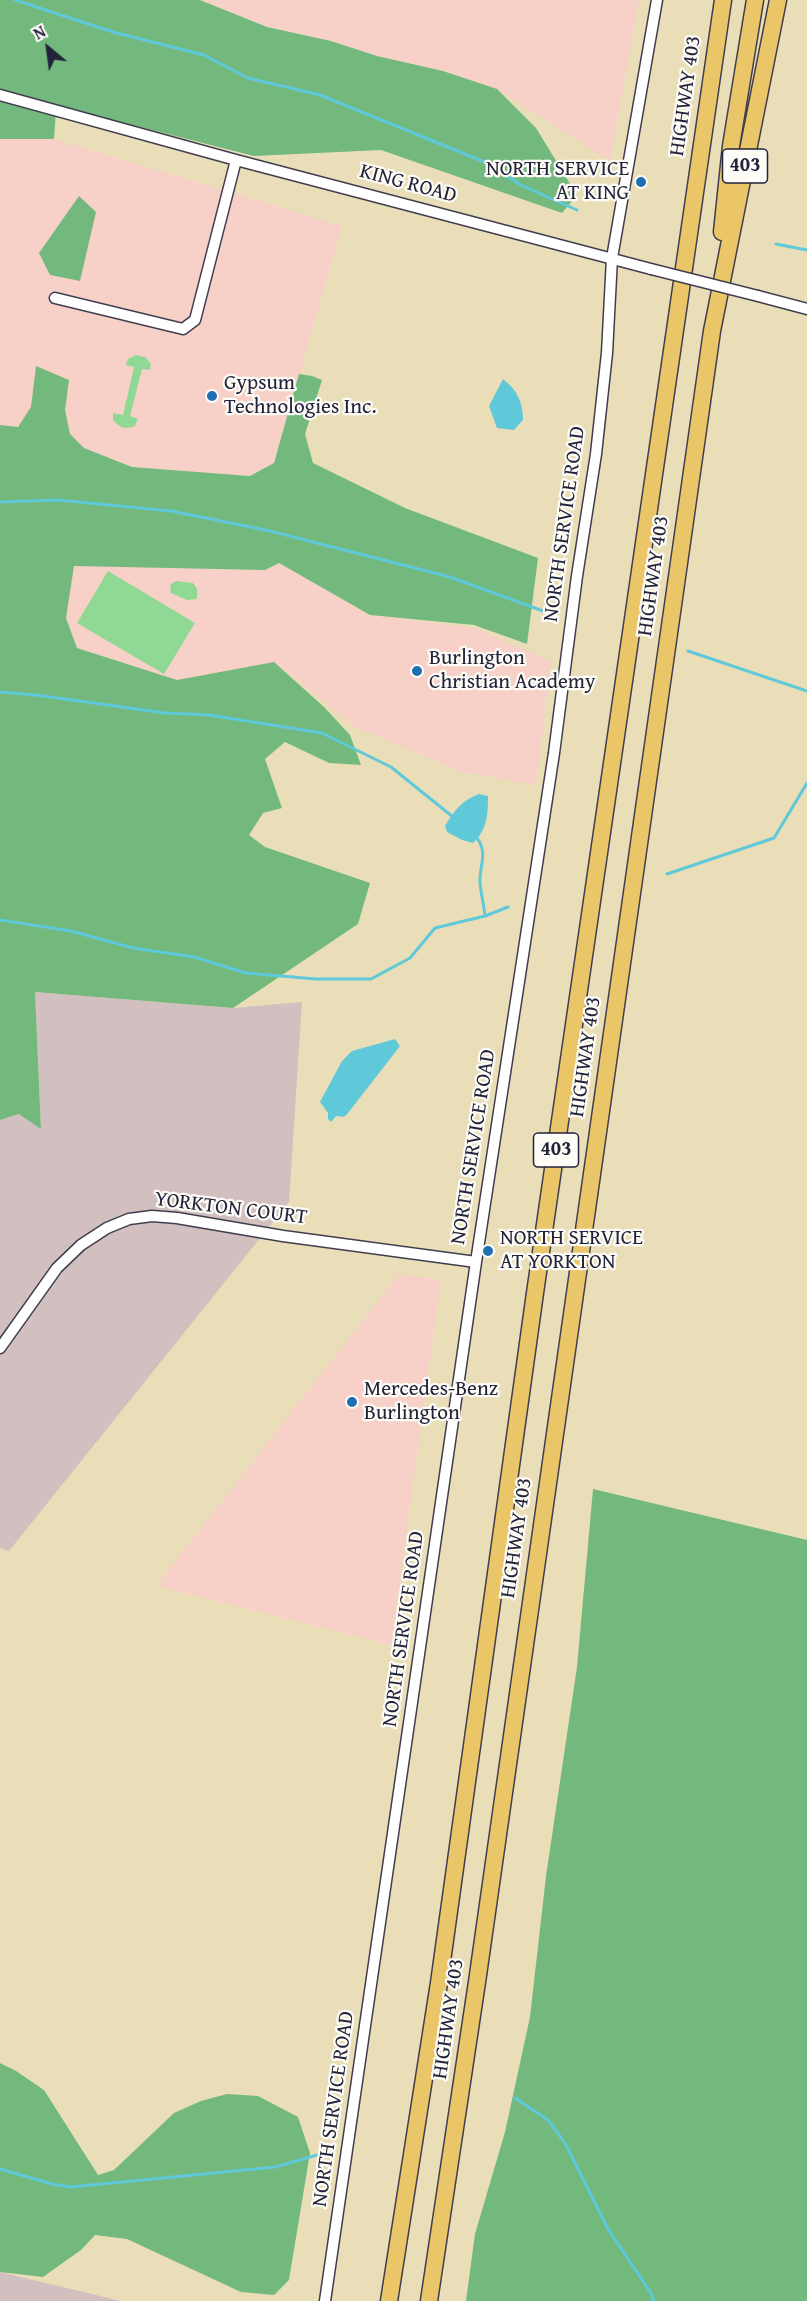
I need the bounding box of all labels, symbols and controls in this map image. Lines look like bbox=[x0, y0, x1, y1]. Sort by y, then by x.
north arrow bbox=[18, 18, 78, 78]
text: N bbox=[29, 19, 50, 45]
street label: HIGHWAY 403 bbox=[665, 34, 707, 158]
road number: 403 bbox=[722, 149, 768, 183]
place label: NORTH SERVICE AT KING bbox=[486, 157, 629, 207]
street label: KING ROAD bbox=[357, 159, 459, 209]
marker: NORTH SERVICE AT KING bbox=[634, 175, 648, 189]
place label: Gypsum Technologies Inc. bbox=[224, 371, 377, 421]
marker: Gypsum Technologies Inc. bbox=[205, 389, 219, 403]
street label: NORTH SERVICE ROAD bbox=[539, 425, 591, 623]
street label: HIGHWAY 403 bbox=[633, 514, 675, 638]
place label: Burlington Christian Academy bbox=[429, 646, 595, 696]
marker: Burlington Christian Academy bbox=[410, 664, 424, 678]
street label: HIGHWAY 403 bbox=[565, 995, 607, 1119]
street label: NORTH SERVICE ROAD bbox=[446, 1048, 502, 1246]
road number: 403 bbox=[534, 1133, 578, 1167]
street label: YORKTON COURT bbox=[153, 1187, 309, 1231]
place label: NORTH SERVICE AT YORKTON bbox=[500, 1226, 643, 1276]
marker: NORTH SERVICE AT YORKTON bbox=[481, 1244, 495, 1258]
place label: Mercedes-Benz Burlington bbox=[364, 1377, 498, 1427]
marker: Mercedes-Benz Burlington bbox=[345, 1395, 359, 1409]
street label: HIGHWAY 403 bbox=[496, 1476, 538, 1600]
street label: NORTH SERVICE ROAD bbox=[378, 1530, 430, 1728]
street label: HIGHWAY 403 bbox=[428, 1957, 470, 2081]
street label: NORTH SERVICE ROAD bbox=[308, 2010, 360, 2208]

